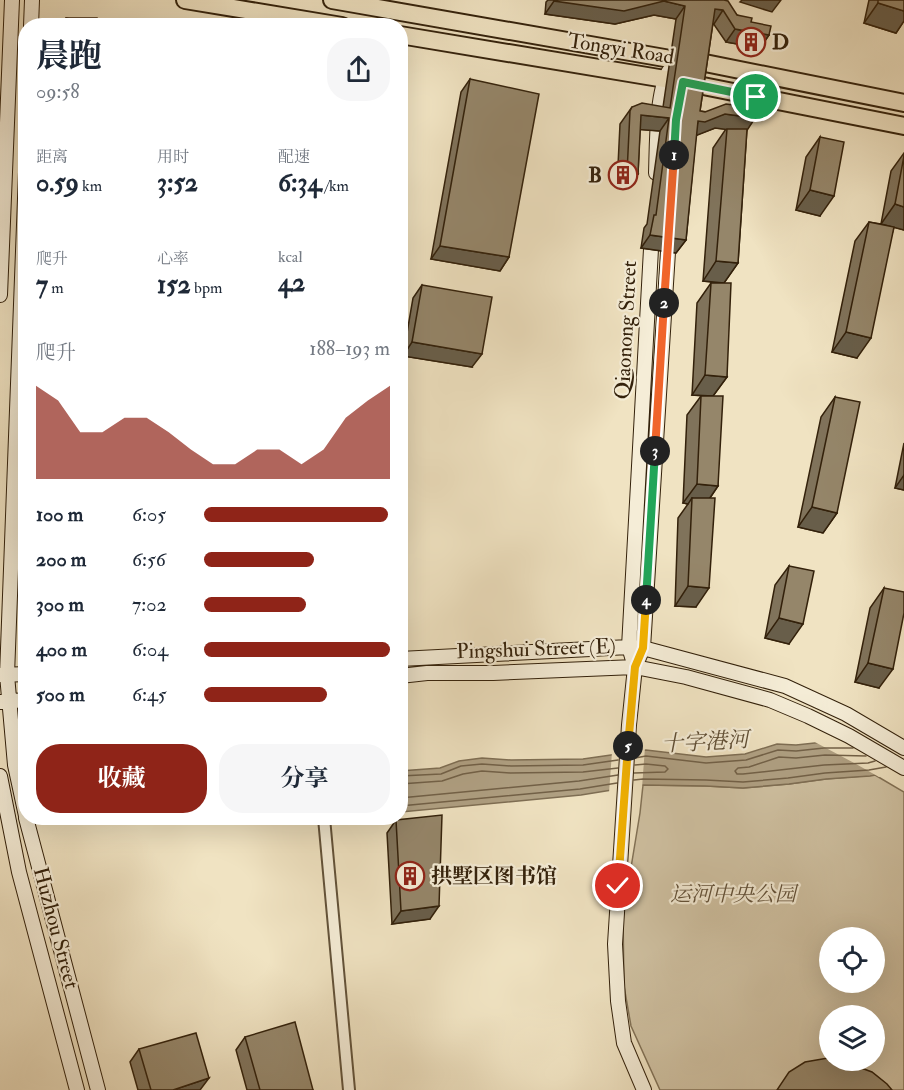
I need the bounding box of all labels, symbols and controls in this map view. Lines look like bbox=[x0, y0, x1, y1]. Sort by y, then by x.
building icon: D bbox=[735, 26, 767, 58]
street label: Tongyi Road bbox=[566, 27, 677, 71]
place label: D bbox=[772, 29, 789, 56]
text: 晨跑 bbox=[36, 36, 102, 77]
button: share bbox=[327, 38, 390, 101]
pin bbox=[730, 71, 781, 122]
text: 09:58 bbox=[36, 79, 80, 104]
icon: arrive bbox=[739, 80, 772, 113]
pin: 1 bbox=[659, 140, 689, 170]
text: 1 bbox=[671, 145, 677, 165]
text: 距离 bbox=[36, 147, 68, 167]
text: 用时 bbox=[157, 147, 189, 167]
text: 配速 bbox=[278, 147, 310, 167]
building icon: B bbox=[607, 159, 639, 191]
place label: B bbox=[588, 162, 602, 189]
text: 0.59 bbox=[36, 167, 79, 199]
text: 3:52 bbox=[157, 167, 198, 199]
text: 6:34 bbox=[278, 167, 321, 199]
text: km bbox=[79, 176, 102, 196]
text: /km bbox=[321, 176, 349, 196]
text: kcal bbox=[278, 247, 303, 267]
text: 爬升 bbox=[36, 249, 68, 269]
text: 心率 bbox=[157, 249, 189, 269]
street label: Qiaonong Street bbox=[609, 260, 643, 400]
text: 42 bbox=[278, 267, 305, 299]
text: 7 bbox=[36, 269, 48, 301]
text: 152 bbox=[157, 269, 191, 301]
text: m bbox=[48, 278, 64, 298]
text: bpm bbox=[191, 278, 222, 298]
pin: 2 bbox=[649, 288, 679, 318]
text: 2 bbox=[660, 293, 668, 313]
text: 188–193 m bbox=[309, 336, 390, 361]
text: 爬升 bbox=[36, 340, 76, 365]
pin: 3 bbox=[640, 436, 670, 466]
text: 3 bbox=[652, 441, 658, 461]
text: 100 m bbox=[36, 502, 83, 527]
text: 6:05 bbox=[132, 502, 166, 527]
text: 200 m bbox=[36, 547, 86, 572]
text: 6:56 bbox=[132, 547, 166, 572]
pin: 4 bbox=[631, 585, 661, 615]
text: 4 bbox=[642, 590, 650, 610]
text: 300 m bbox=[36, 592, 84, 617]
text: 7:02 bbox=[132, 592, 167, 617]
street label: Pingshui Street (E) bbox=[456, 633, 616, 665]
text: 400 m bbox=[36, 637, 87, 662]
text: 6:04 bbox=[132, 637, 168, 662]
text: 500 m bbox=[36, 682, 85, 707]
text: 6:45 bbox=[132, 682, 167, 707]
water label: 十字港河 bbox=[660, 726, 754, 758]
pin: 5 bbox=[613, 731, 643, 761]
text: 5 bbox=[624, 736, 632, 756]
button: 收藏 bbox=[36, 744, 207, 813]
button: 分享 bbox=[219, 744, 390, 813]
building icon: 拱墅区图书馆 bbox=[394, 860, 426, 892]
pin bbox=[592, 860, 643, 911]
place label: 拱墅区图书馆 bbox=[431, 863, 557, 890]
street label: Huzhou Street bbox=[27, 864, 85, 992]
icon: check bbox=[601, 869, 634, 902]
park label: 运河中央公园 bbox=[670, 881, 799, 908]
map controls bbox=[819, 927, 885, 1071]
button: locate bbox=[819, 927, 885, 993]
button: layers bbox=[819, 1005, 885, 1071]

